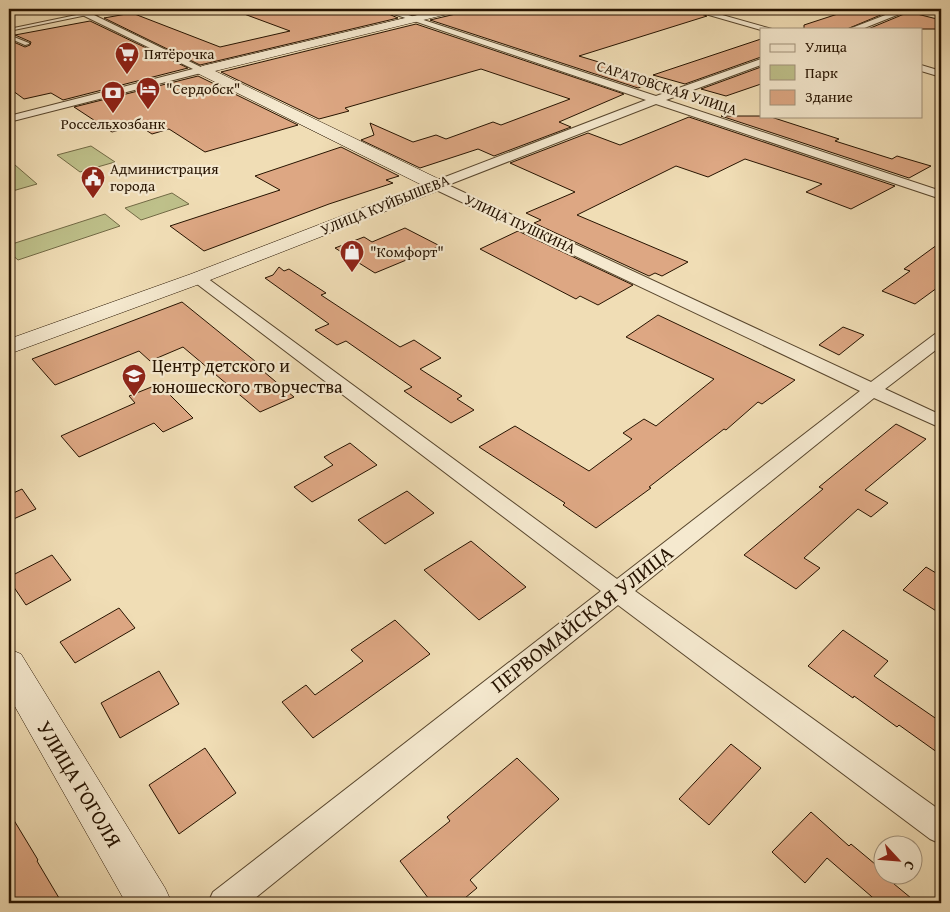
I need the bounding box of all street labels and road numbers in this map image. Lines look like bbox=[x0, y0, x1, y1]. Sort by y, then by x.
street label: САРАТОВСКАЯ УЛИЦА bbox=[594, 55, 740, 120]
street label: УЛИЦА КУЙБЫШЕВА bbox=[317, 169, 452, 240]
street label: УЛИЦА ПУШКИНА bbox=[461, 189, 579, 259]
street label: ПЕРВОМАЙСКАЯ УЛИЦА bbox=[484, 537, 680, 700]
street label: УЛИЦА ГОГОЛЯ bbox=[29, 715, 129, 853]

